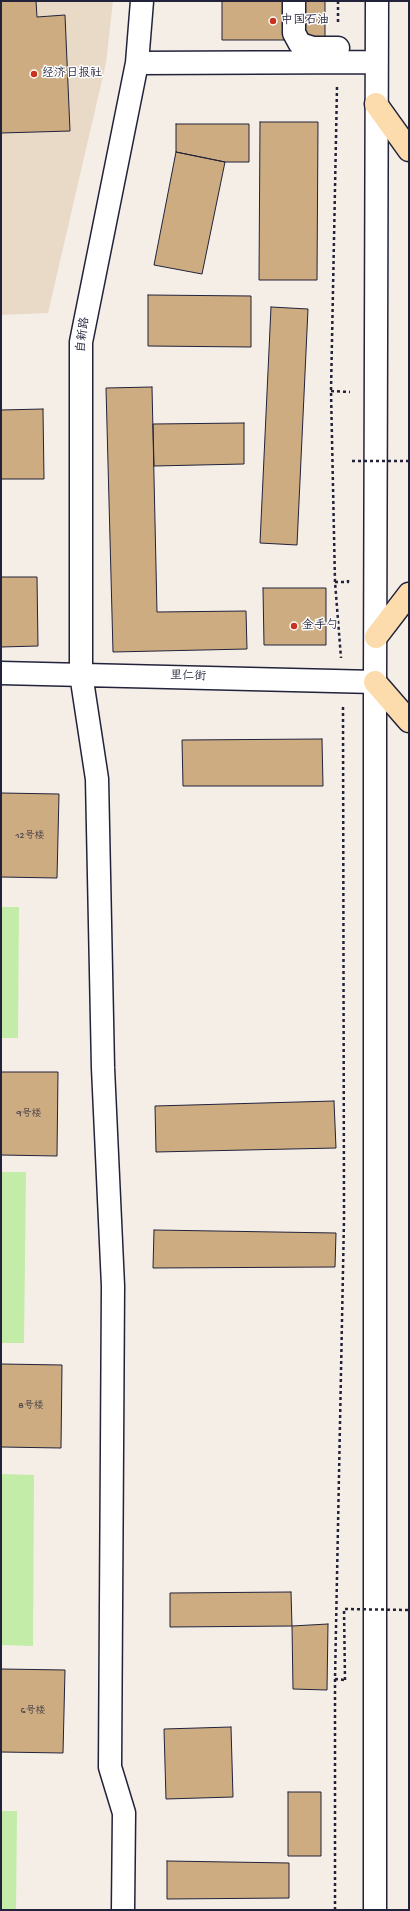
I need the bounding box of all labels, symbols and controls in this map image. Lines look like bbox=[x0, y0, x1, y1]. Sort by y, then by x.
place label: 中国石油 bbox=[281, 14, 329, 28]
marker: 中国石油 bbox=[268, 16, 278, 26]
place label: 经济日报社 bbox=[42, 67, 102, 81]
marker: 经济日报社 bbox=[29, 69, 39, 79]
street label: 自新路 bbox=[75, 316, 93, 354]
place label: 金手勺 bbox=[302, 619, 338, 633]
marker: 金手勺 bbox=[289, 621, 299, 631]
street label: 里仁街 bbox=[170, 669, 206, 685]
house number: 12号楼 bbox=[16, 830, 44, 842]
house number: 9号楼 bbox=[16, 1108, 42, 1120]
house number: 8号楼 bbox=[18, 1400, 44, 1412]
house number: 6号楼 bbox=[20, 1705, 46, 1717]

